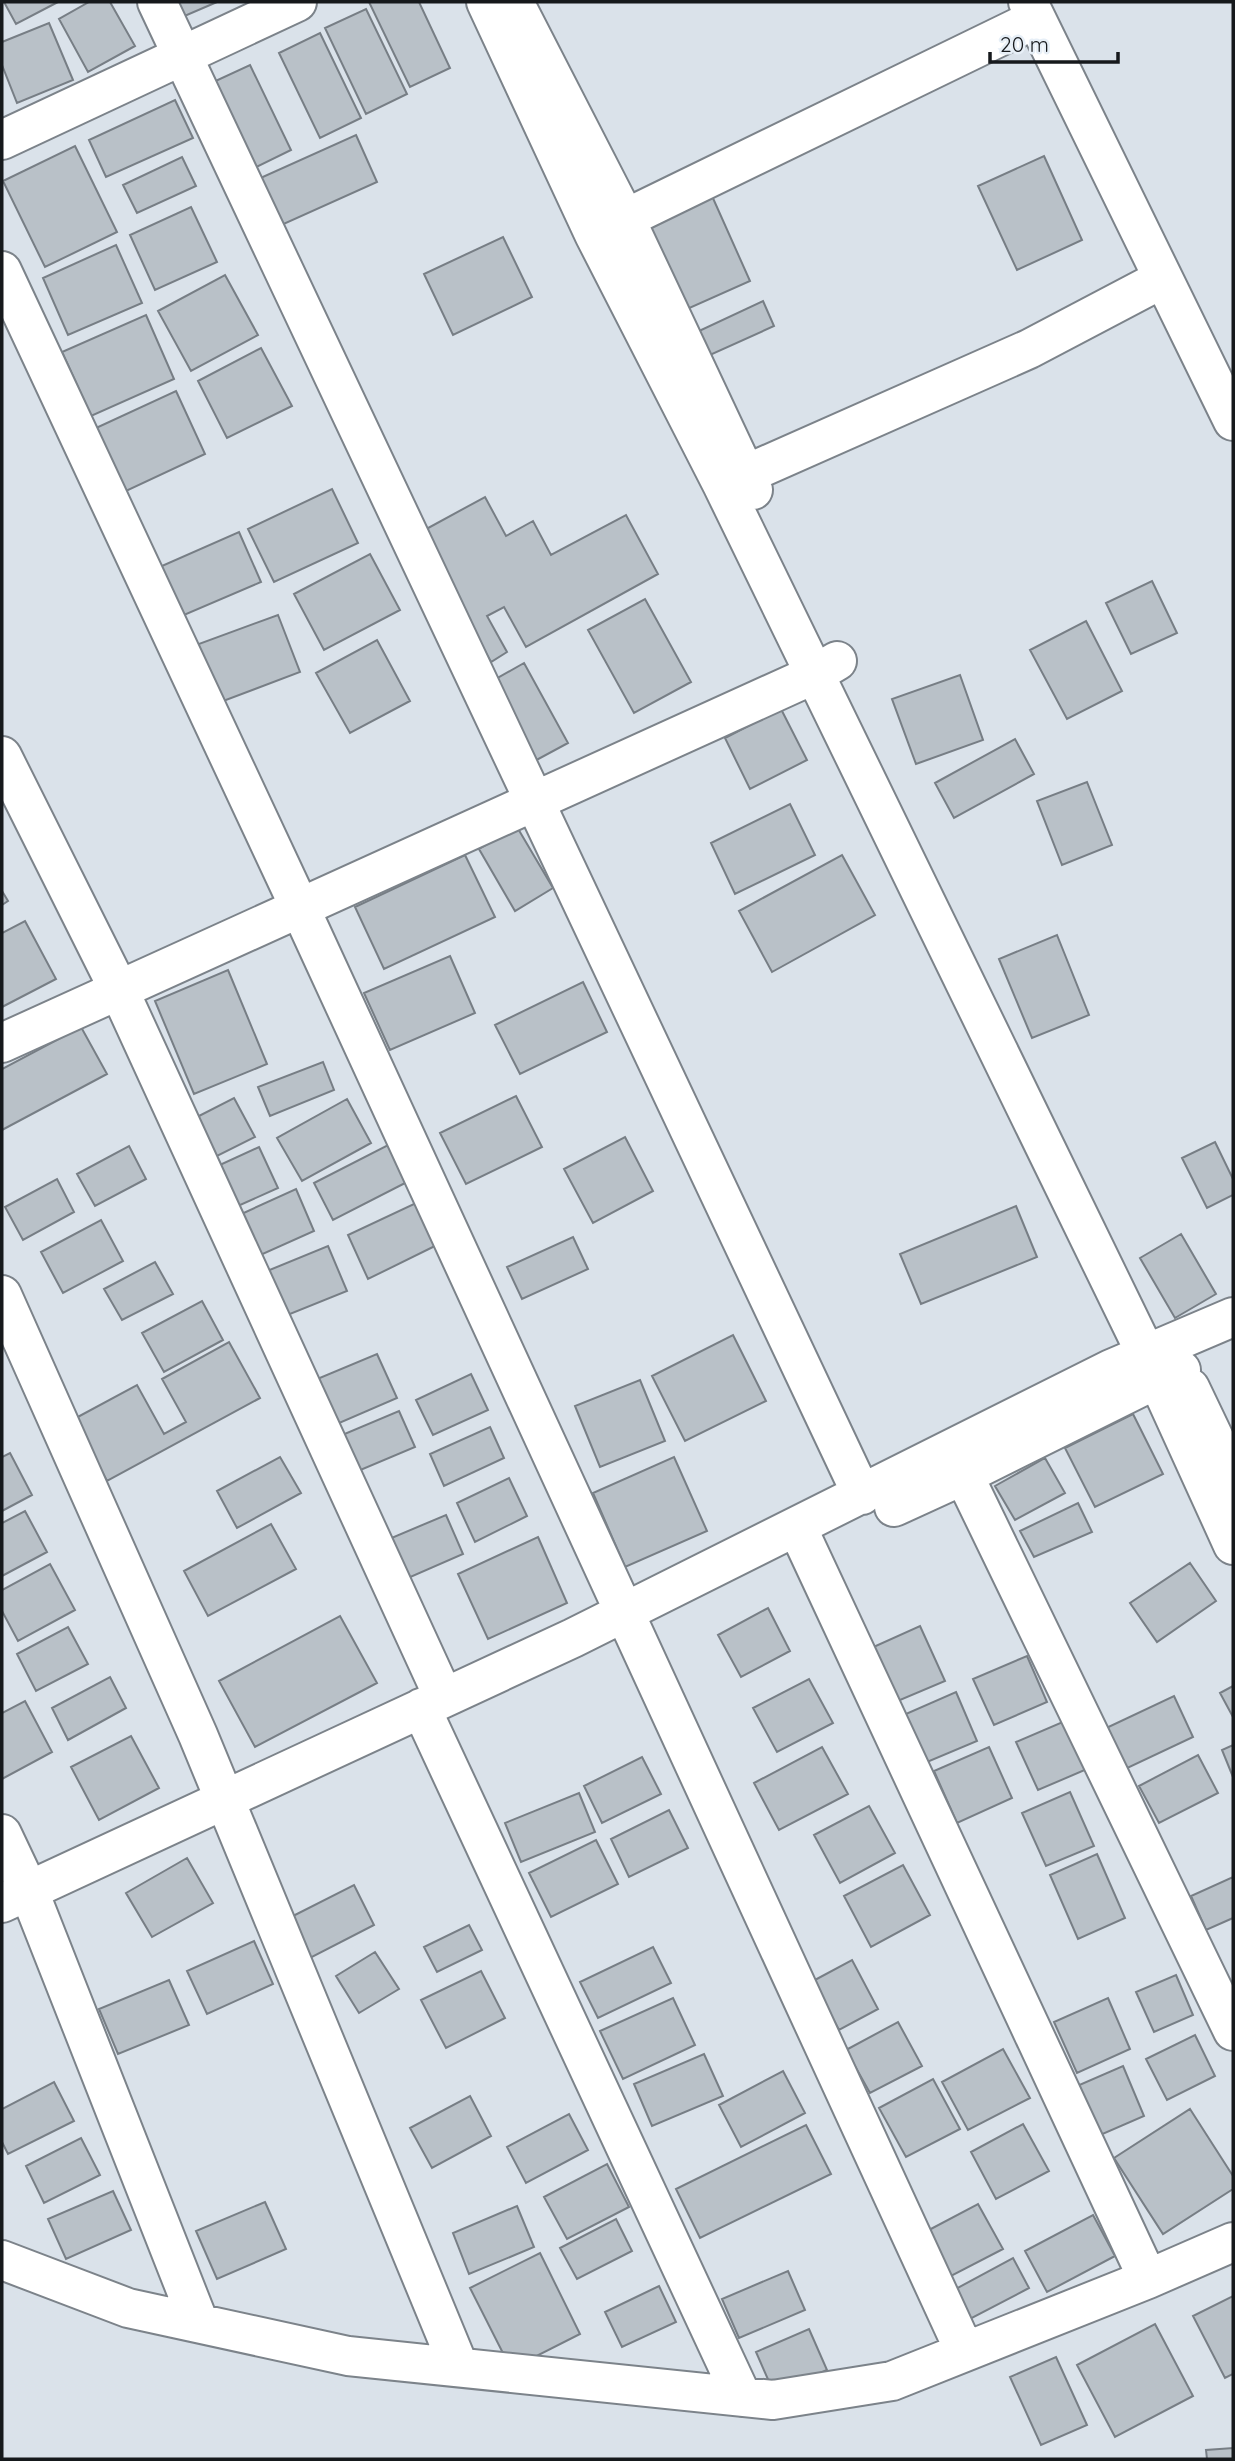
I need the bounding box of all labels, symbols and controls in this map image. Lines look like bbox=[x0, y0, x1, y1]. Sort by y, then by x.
scale bar bbox=[990, 21, 1118, 65]
text: 20 m bbox=[1000, 31, 1049, 57]

